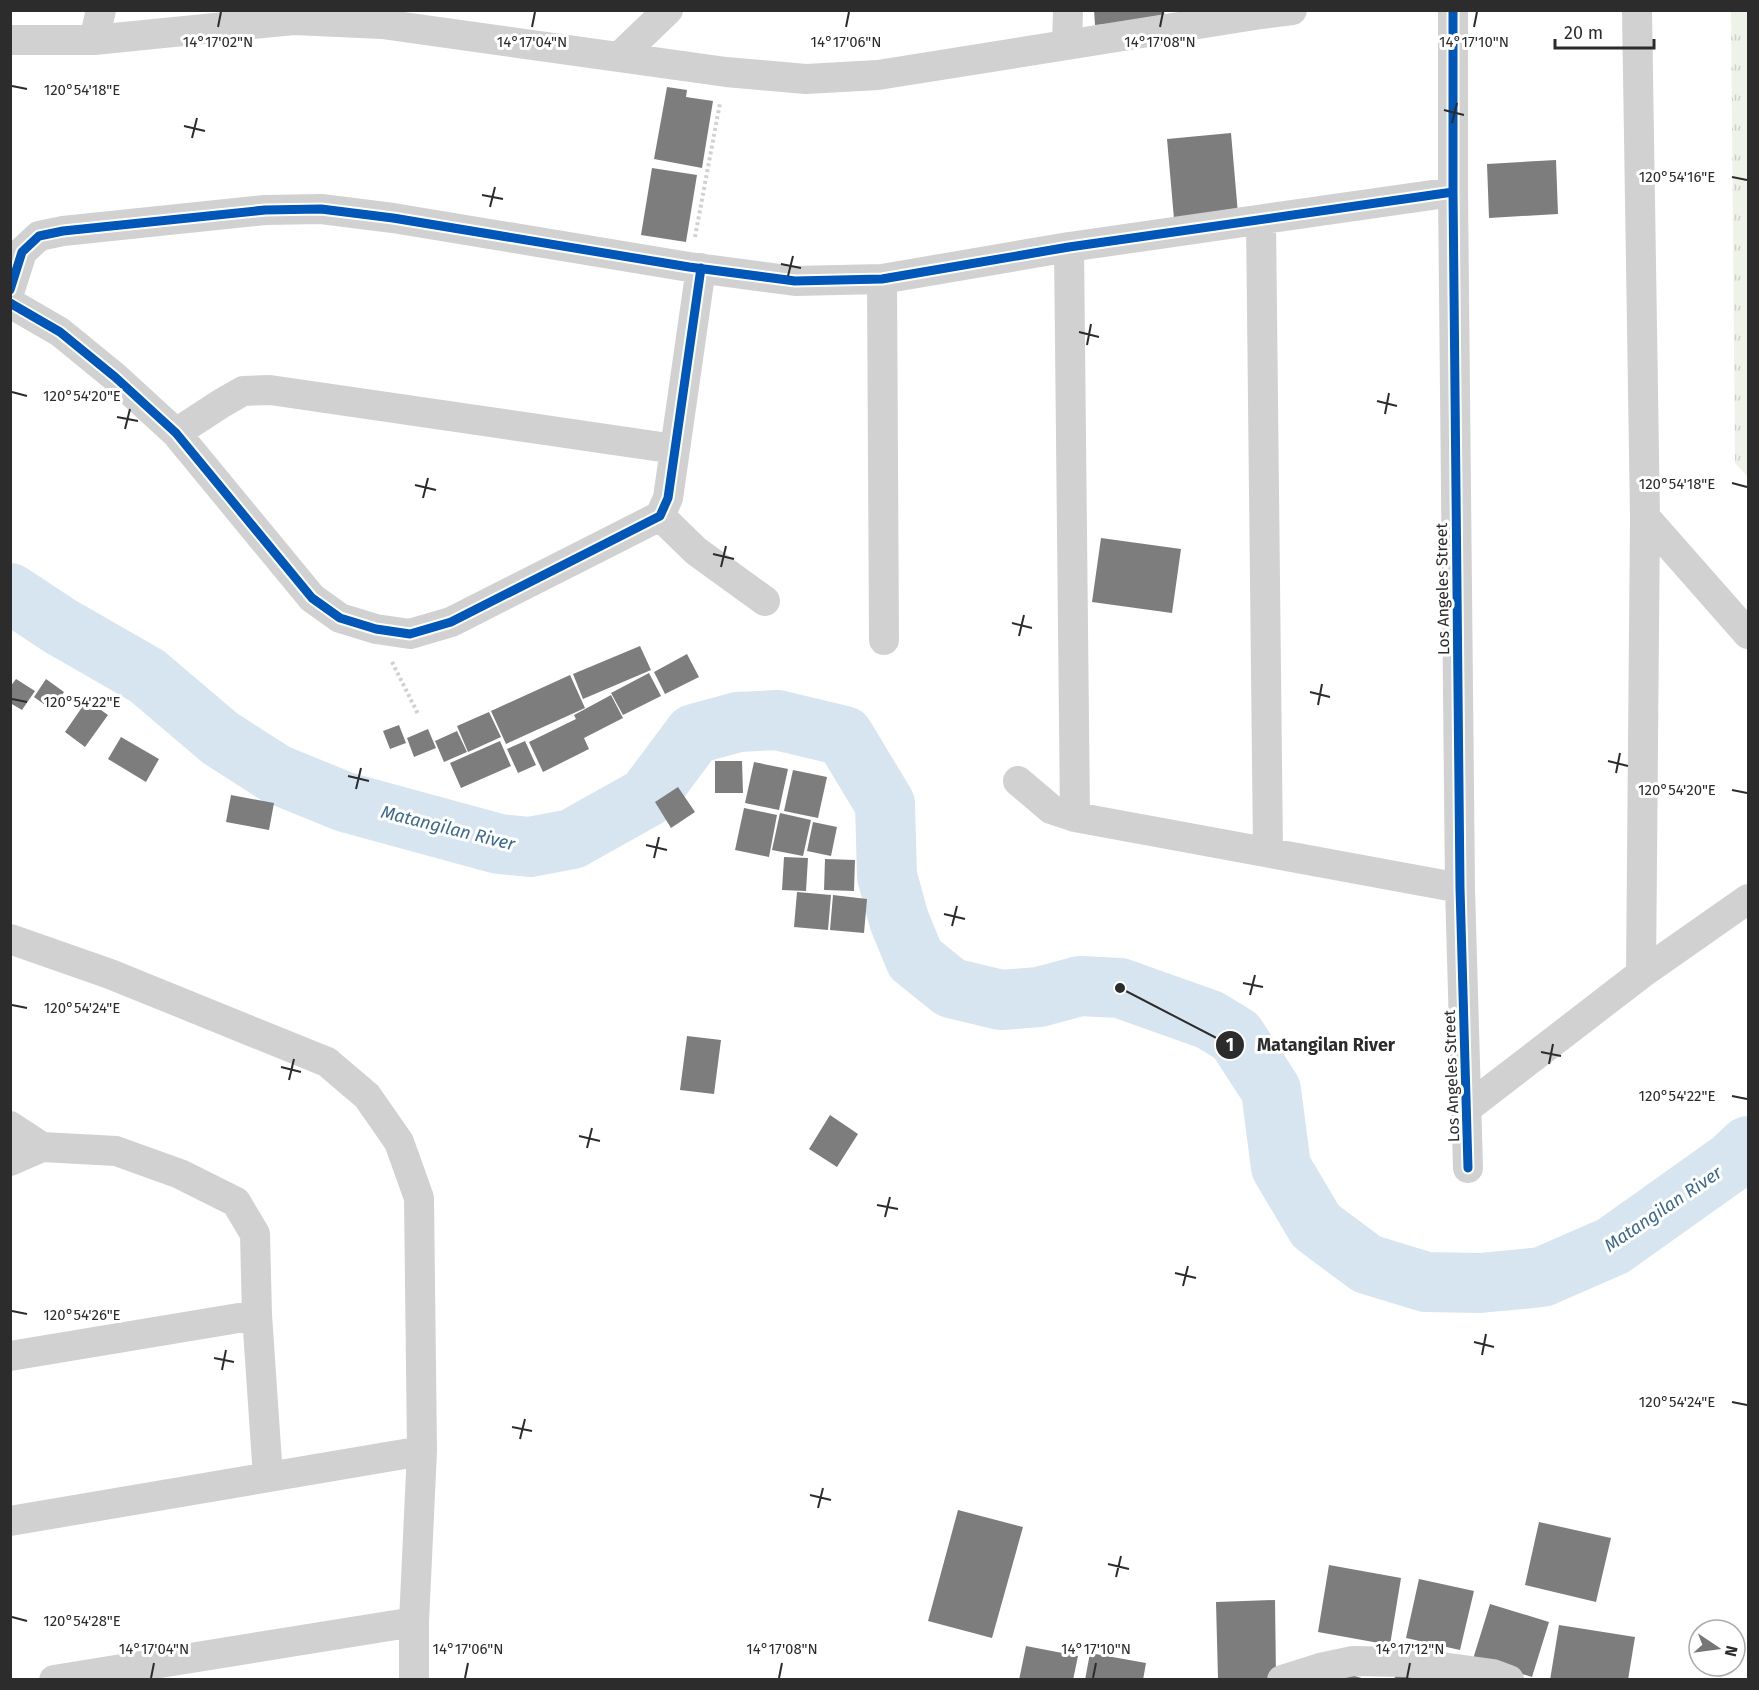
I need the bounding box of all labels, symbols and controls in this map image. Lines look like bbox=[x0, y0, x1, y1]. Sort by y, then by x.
scale bar bbox=[1555, 12, 1654, 50]
text: 20 m bbox=[1564, 22, 1603, 44]
text: 14°17'02"N bbox=[183, 33, 253, 51]
text: 14°17'04"N bbox=[497, 33, 567, 51]
text: 14°17'06"N bbox=[810, 33, 882, 51]
text: 14°17'08"N bbox=[1124, 33, 1196, 51]
text: 14°17'10"N bbox=[1439, 33, 1509, 51]
text: 120°54'18"E bbox=[44, 81, 120, 99]
text: 120°54'16"E bbox=[1639, 168, 1715, 186]
text: 120°54'20"E bbox=[43, 387, 121, 405]
text: 120°54'18"E bbox=[1639, 475, 1715, 493]
street label: Los Angeles Street bbox=[1432, 522, 1453, 655]
text: 120°54'22"E bbox=[43, 693, 121, 711]
text: 120°54'20"E bbox=[1638, 781, 1716, 799]
water label: Matangilan River bbox=[379, 801, 518, 856]
text: 120°54'24"E bbox=[44, 999, 120, 1017]
street label: Los Angeles Street bbox=[1440, 1009, 1463, 1142]
callout: Matangilan River bbox=[1215, 1027, 1407, 1063]
text: 1 bbox=[1226, 1034, 1234, 1056]
text: Matangilan River bbox=[1257, 1034, 1396, 1056]
text: 120°54'22"E bbox=[1638, 1087, 1716, 1105]
water label: Matangilan River bbox=[1600, 1161, 1727, 1257]
text: 120°54'26"E bbox=[43, 1306, 121, 1324]
text: 120°54'24"E bbox=[1639, 1393, 1715, 1411]
text: 120°54'28"E bbox=[43, 1612, 121, 1630]
north arrow bbox=[1687, 1618, 1747, 1678]
text: 14°17'04"N bbox=[119, 1640, 189, 1658]
text: 14°17'06"N bbox=[432, 1640, 504, 1658]
text: 14°17'08"N bbox=[746, 1640, 818, 1658]
text: 14°17'10"N bbox=[1061, 1640, 1131, 1658]
text: 14°17'12"N bbox=[1375, 1640, 1445, 1658]
text: N bbox=[1721, 1644, 1742, 1659]

